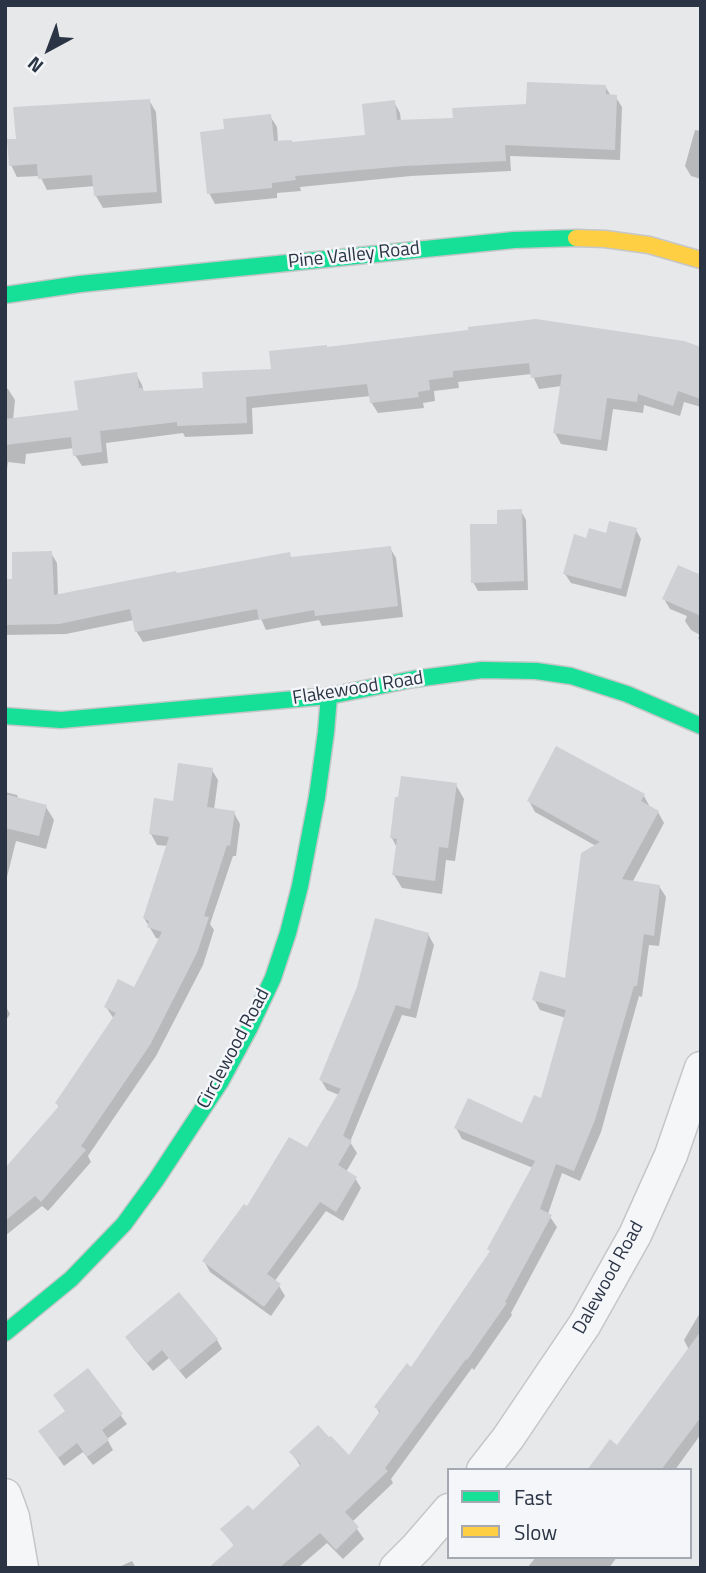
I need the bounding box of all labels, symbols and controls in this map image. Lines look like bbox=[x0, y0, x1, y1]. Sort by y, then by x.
north arrow bbox=[14, 14, 84, 84]
text: N bbox=[20, 50, 49, 80]
street label: Pine Valley Road bbox=[287, 238, 421, 274]
street label: Flakewood Road bbox=[291, 667, 425, 711]
street label: Circlewood Road bbox=[193, 985, 275, 1113]
street label: Dalewood Road bbox=[569, 1218, 649, 1338]
legend bbox=[447, 1468, 692, 1559]
text: Fast bbox=[514, 1481, 552, 1513]
text: Slow bbox=[514, 1516, 557, 1548]

